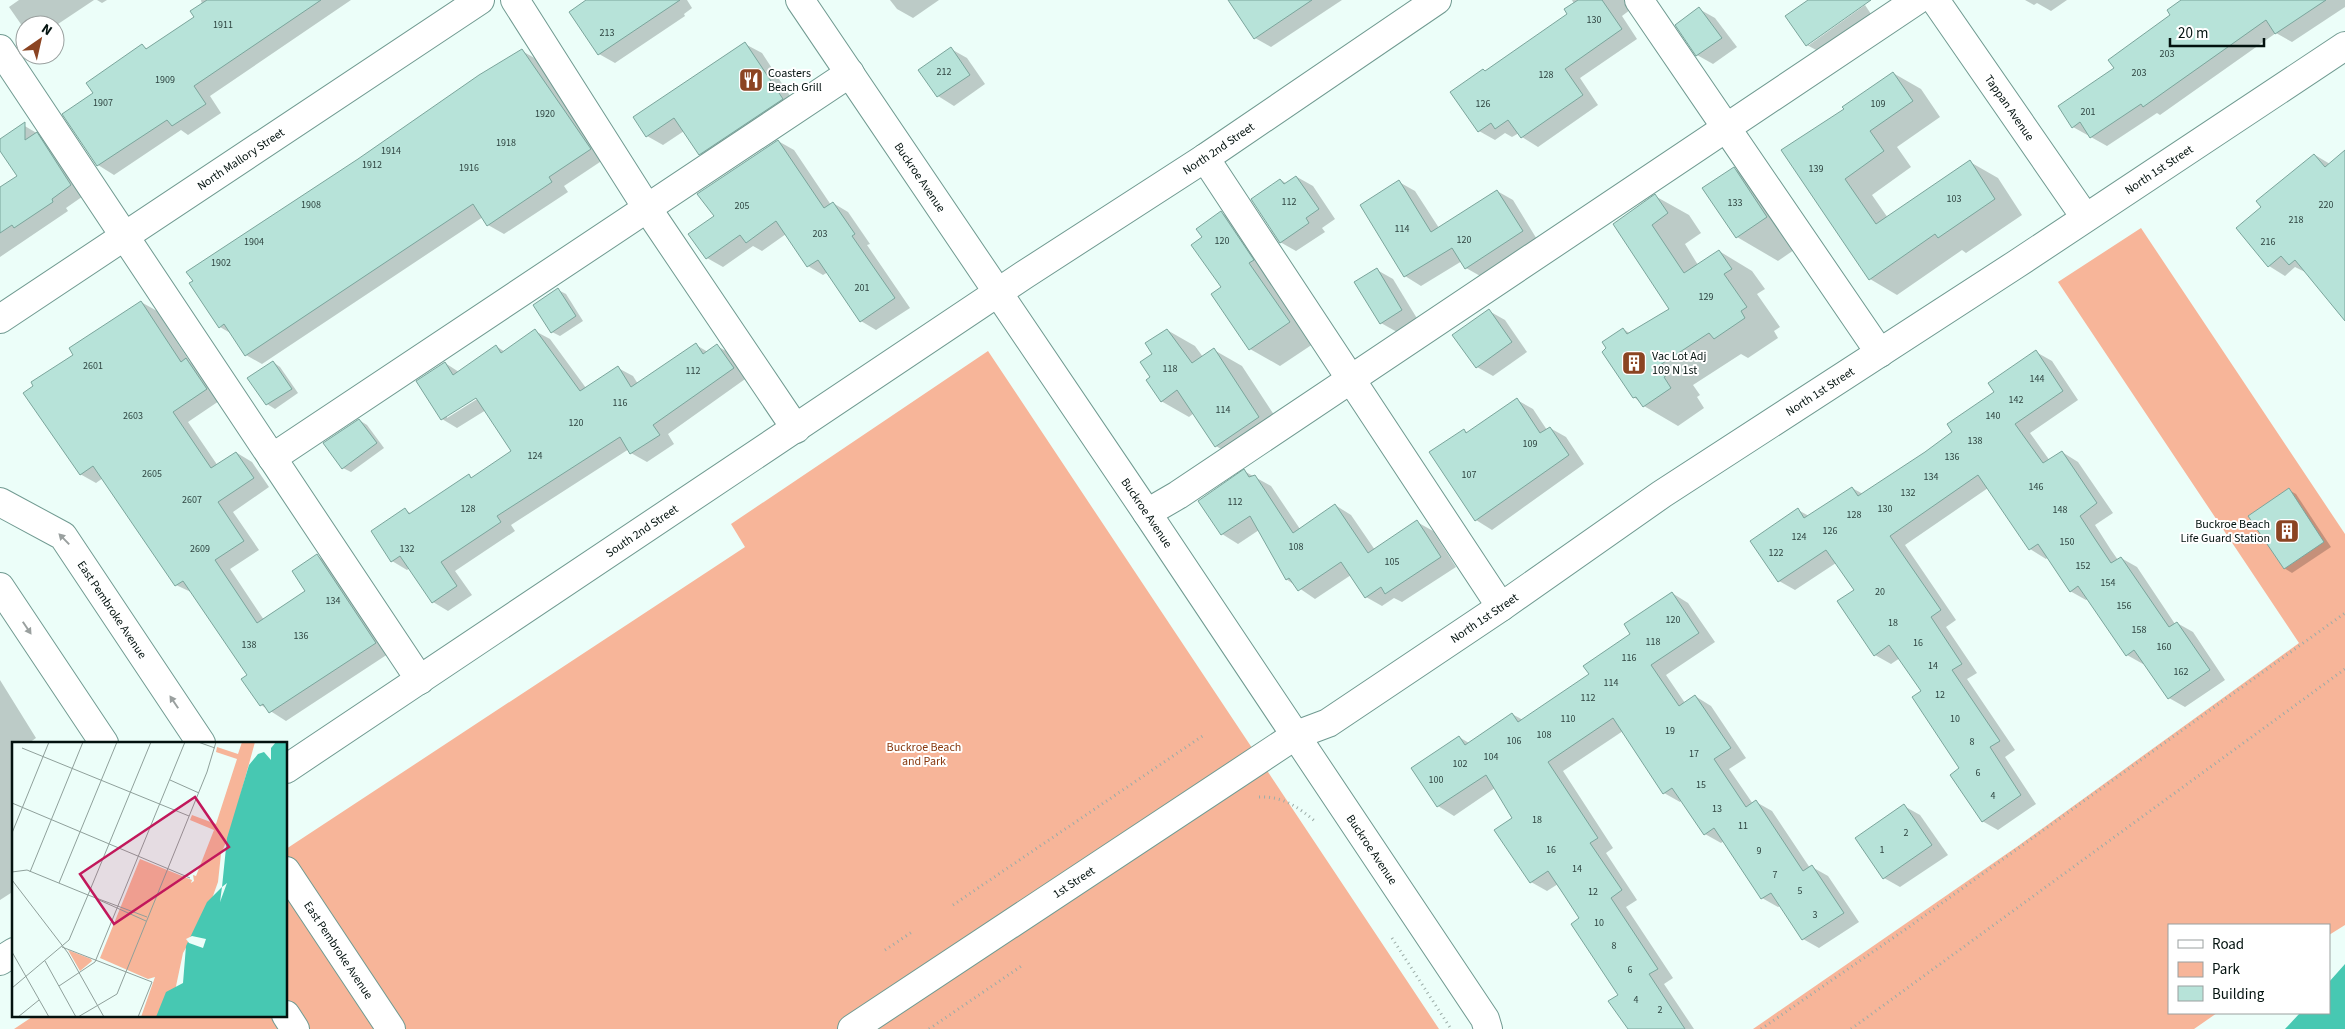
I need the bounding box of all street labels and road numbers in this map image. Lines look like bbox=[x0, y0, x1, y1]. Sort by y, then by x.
street label: Tappan Avenue bbox=[1981, 71, 2038, 144]
street label: North 2nd Street bbox=[1179, 118, 1258, 179]
street label: North Mallory Street bbox=[194, 124, 288, 194]
street label: Buckroe Avenue bbox=[890, 139, 950, 216]
street label: North 1st Street bbox=[2121, 141, 2196, 198]
street label: North 1st Street bbox=[1782, 363, 1858, 420]
street label: Buckroe Avenue bbox=[1117, 474, 1176, 551]
street label: South 2nd Street bbox=[602, 500, 681, 561]
street label: East Pembroke Avenue bbox=[73, 557, 151, 662]
street label: North 1st Street bbox=[1447, 589, 1522, 647]
street label: Buckroe Avenue bbox=[1342, 811, 1401, 888]
street label: 1st Street bbox=[1049, 862, 1098, 902]
street label: East Pembroke Avenue bbox=[300, 898, 377, 1003]

